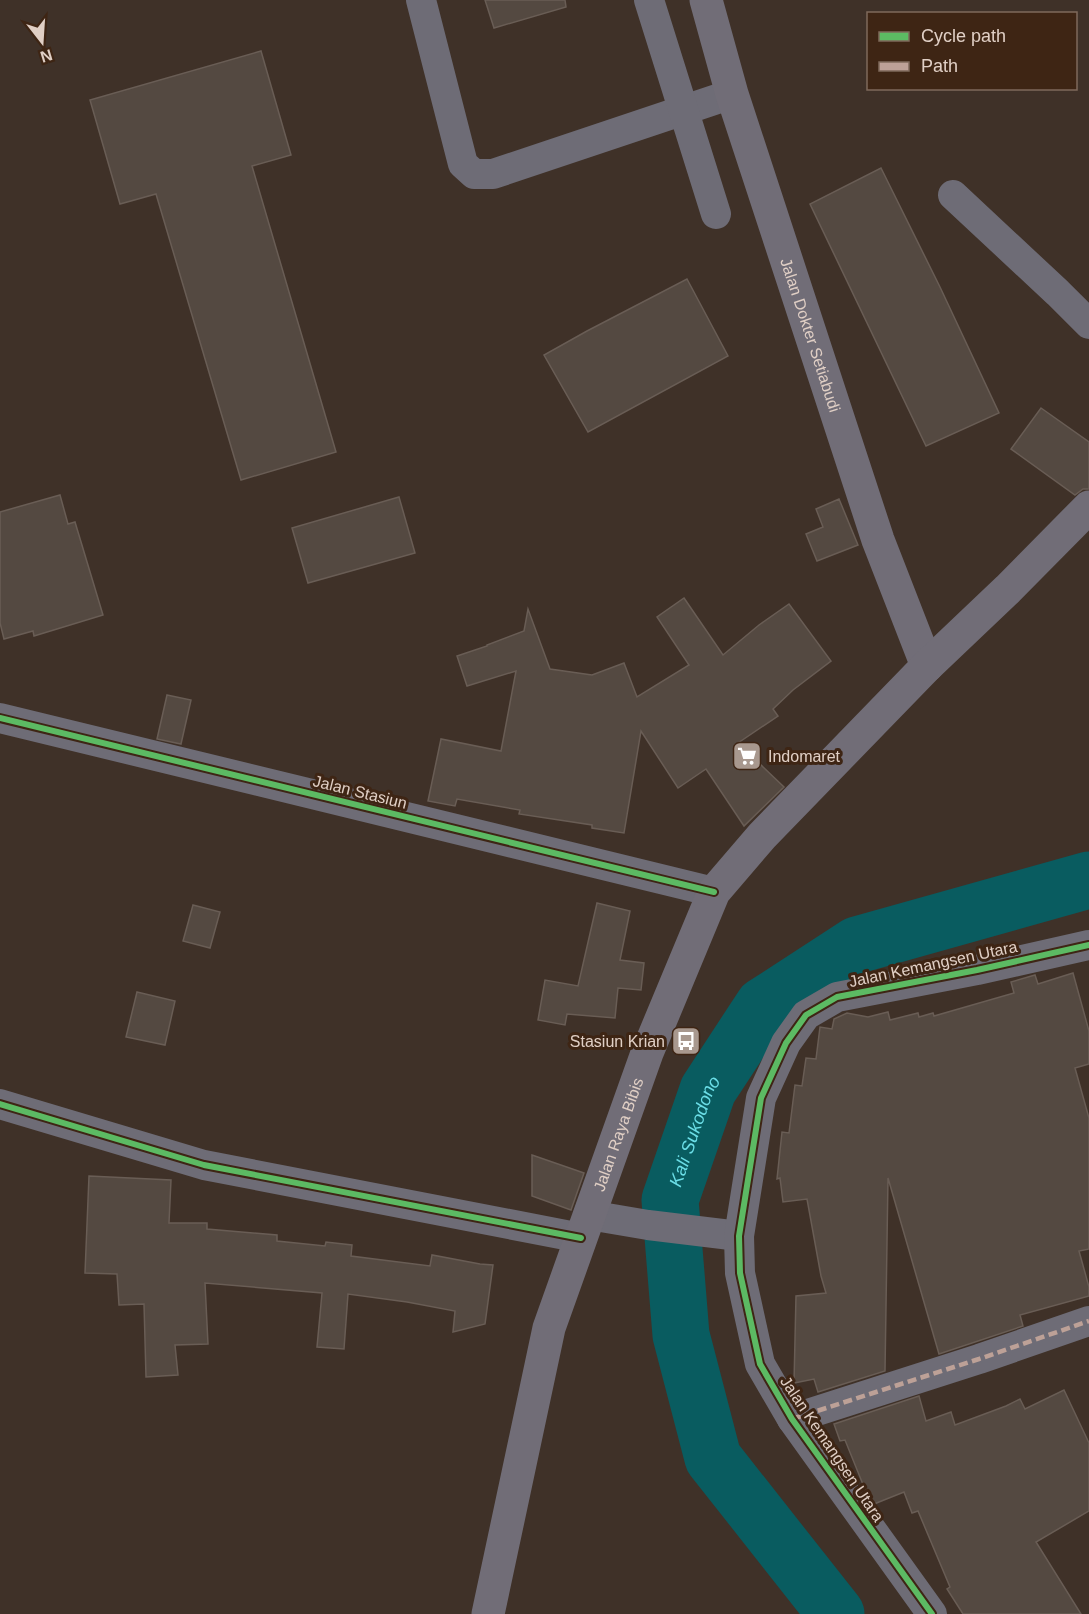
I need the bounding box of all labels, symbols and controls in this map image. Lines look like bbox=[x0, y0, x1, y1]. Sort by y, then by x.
north arrow bbox=[12, 12, 72, 72]
legend bbox=[867, 12, 1077, 90]
text: Cycle path bbox=[921, 26, 1006, 46]
text: N bbox=[38, 46, 54, 66]
text: Path bbox=[921, 56, 958, 76]
street label: Jalan Dokter Setiabudi bbox=[778, 256, 844, 414]
supermarket icon: Indomaret bbox=[731, 740, 763, 772]
place label: Indomaret bbox=[768, 748, 841, 765]
street label: Jalan Stasiun bbox=[311, 772, 409, 812]
street label: Jalan Kemangsen Utara bbox=[847, 938, 1019, 990]
bus stop icon: Stasiun Krian bbox=[670, 1025, 702, 1057]
place label: Stasiun Krian bbox=[570, 1033, 665, 1050]
water label: Kali Sukodono bbox=[665, 1072, 724, 1189]
street label: Jalan Raya Bibis bbox=[590, 1075, 646, 1193]
street label: Jalan Kemangsen Utara bbox=[777, 1373, 887, 1525]

